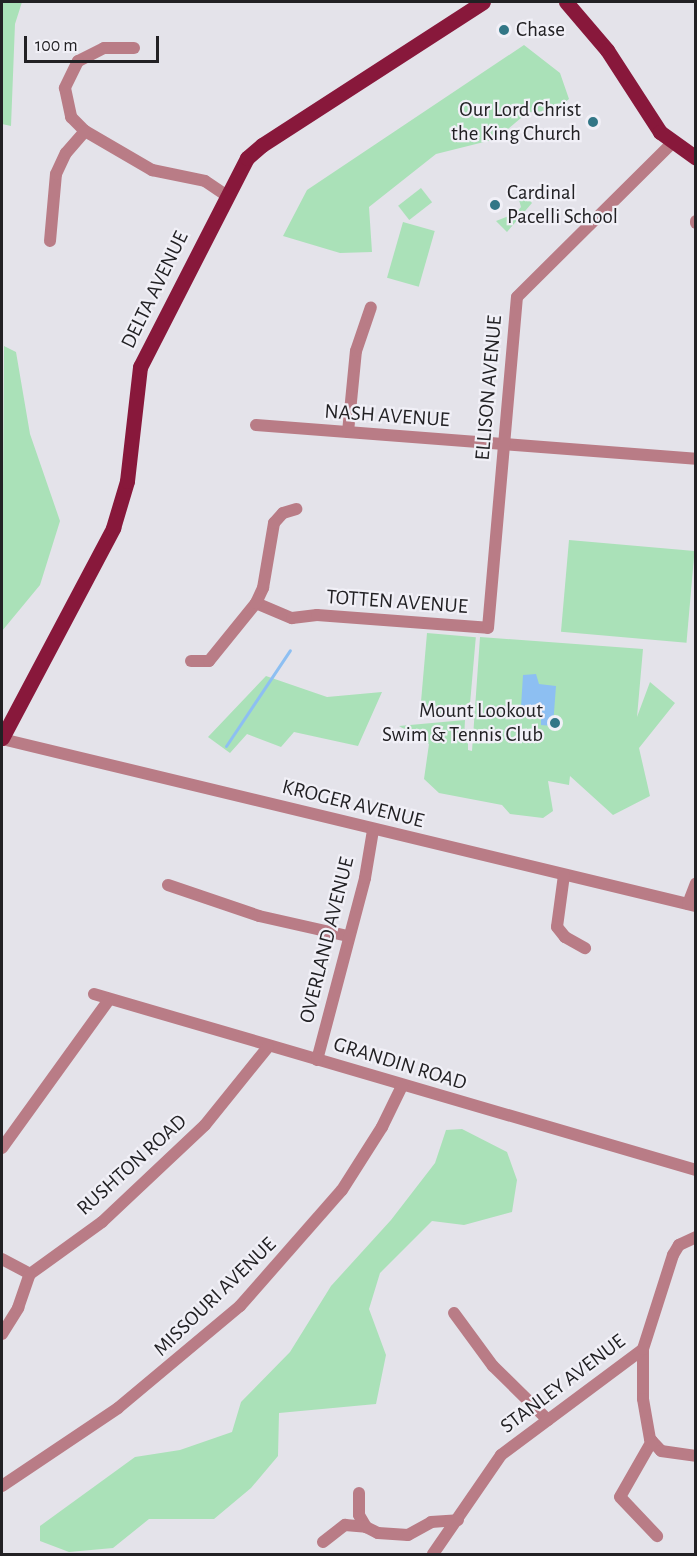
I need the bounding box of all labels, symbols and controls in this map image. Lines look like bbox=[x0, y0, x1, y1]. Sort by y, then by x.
place label: Chase bbox=[516, 17, 565, 43]
marker: Chase bbox=[497, 23, 511, 37]
scale bar bbox=[27, 24, 162, 62]
text: 100 m bbox=[35, 37, 78, 55]
place label: Our Lord Christ the King Church bbox=[451, 97, 581, 147]
marker: Our Lord Christ the King Church bbox=[586, 115, 600, 129]
place label: Cardinal Pacelli School bbox=[507, 180, 618, 230]
marker: Cardinal Pacelli School bbox=[488, 198, 502, 212]
street label: DELTA AVENUE bbox=[116, 227, 194, 353]
street label: ELLISON AVENUE bbox=[470, 314, 508, 462]
street label: NASH AVENUE bbox=[324, 399, 450, 433]
street label: TOTTEN AVENUE bbox=[325, 584, 469, 620]
place label: Mount Lookout Swim & Tennis Club bbox=[382, 698, 543, 748]
marker: Mount Lookout Swim & Tennis Club bbox=[548, 716, 562, 730]
street label: KROGER AVENUE bbox=[279, 774, 427, 834]
street label: OVERLAND AVENUE bbox=[294, 854, 360, 1026]
street label: GRANDIN ROAD bbox=[330, 1032, 470, 1096]
street label: RUSHTON ROAD bbox=[72, 1109, 192, 1221]
street label: MISSOURI AVENUE bbox=[149, 1232, 281, 1362]
street label: STANLEY AVENUE bbox=[496, 1329, 630, 1439]

